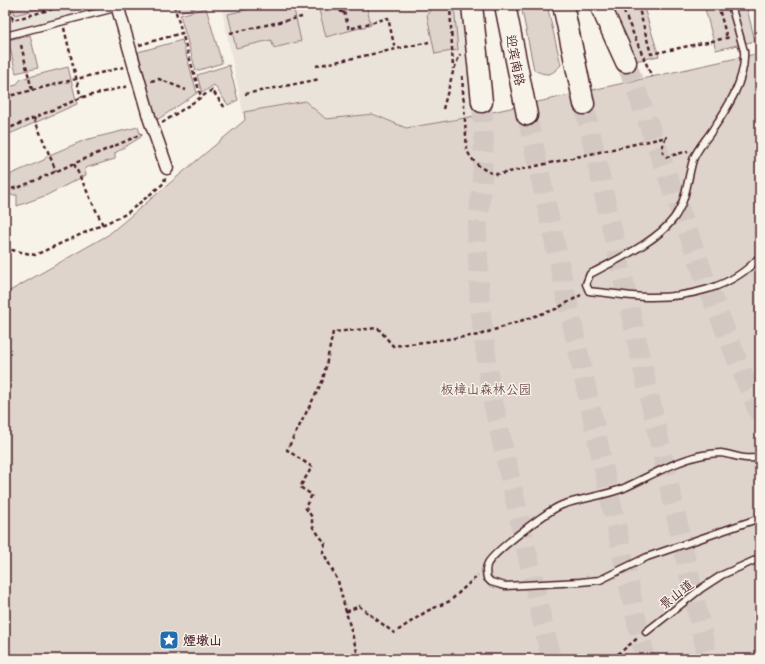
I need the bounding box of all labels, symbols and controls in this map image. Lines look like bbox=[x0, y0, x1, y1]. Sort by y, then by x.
street label: 迎宾南路 bbox=[501, 33, 527, 87]
park label: 板樟山森林公园 bbox=[440, 383, 532, 399]
street label: 景山道 bbox=[657, 577, 698, 614]
place icon: 煙墩山 bbox=[158, 629, 180, 651]
place label: 煙墩山 bbox=[183, 634, 222, 650]

